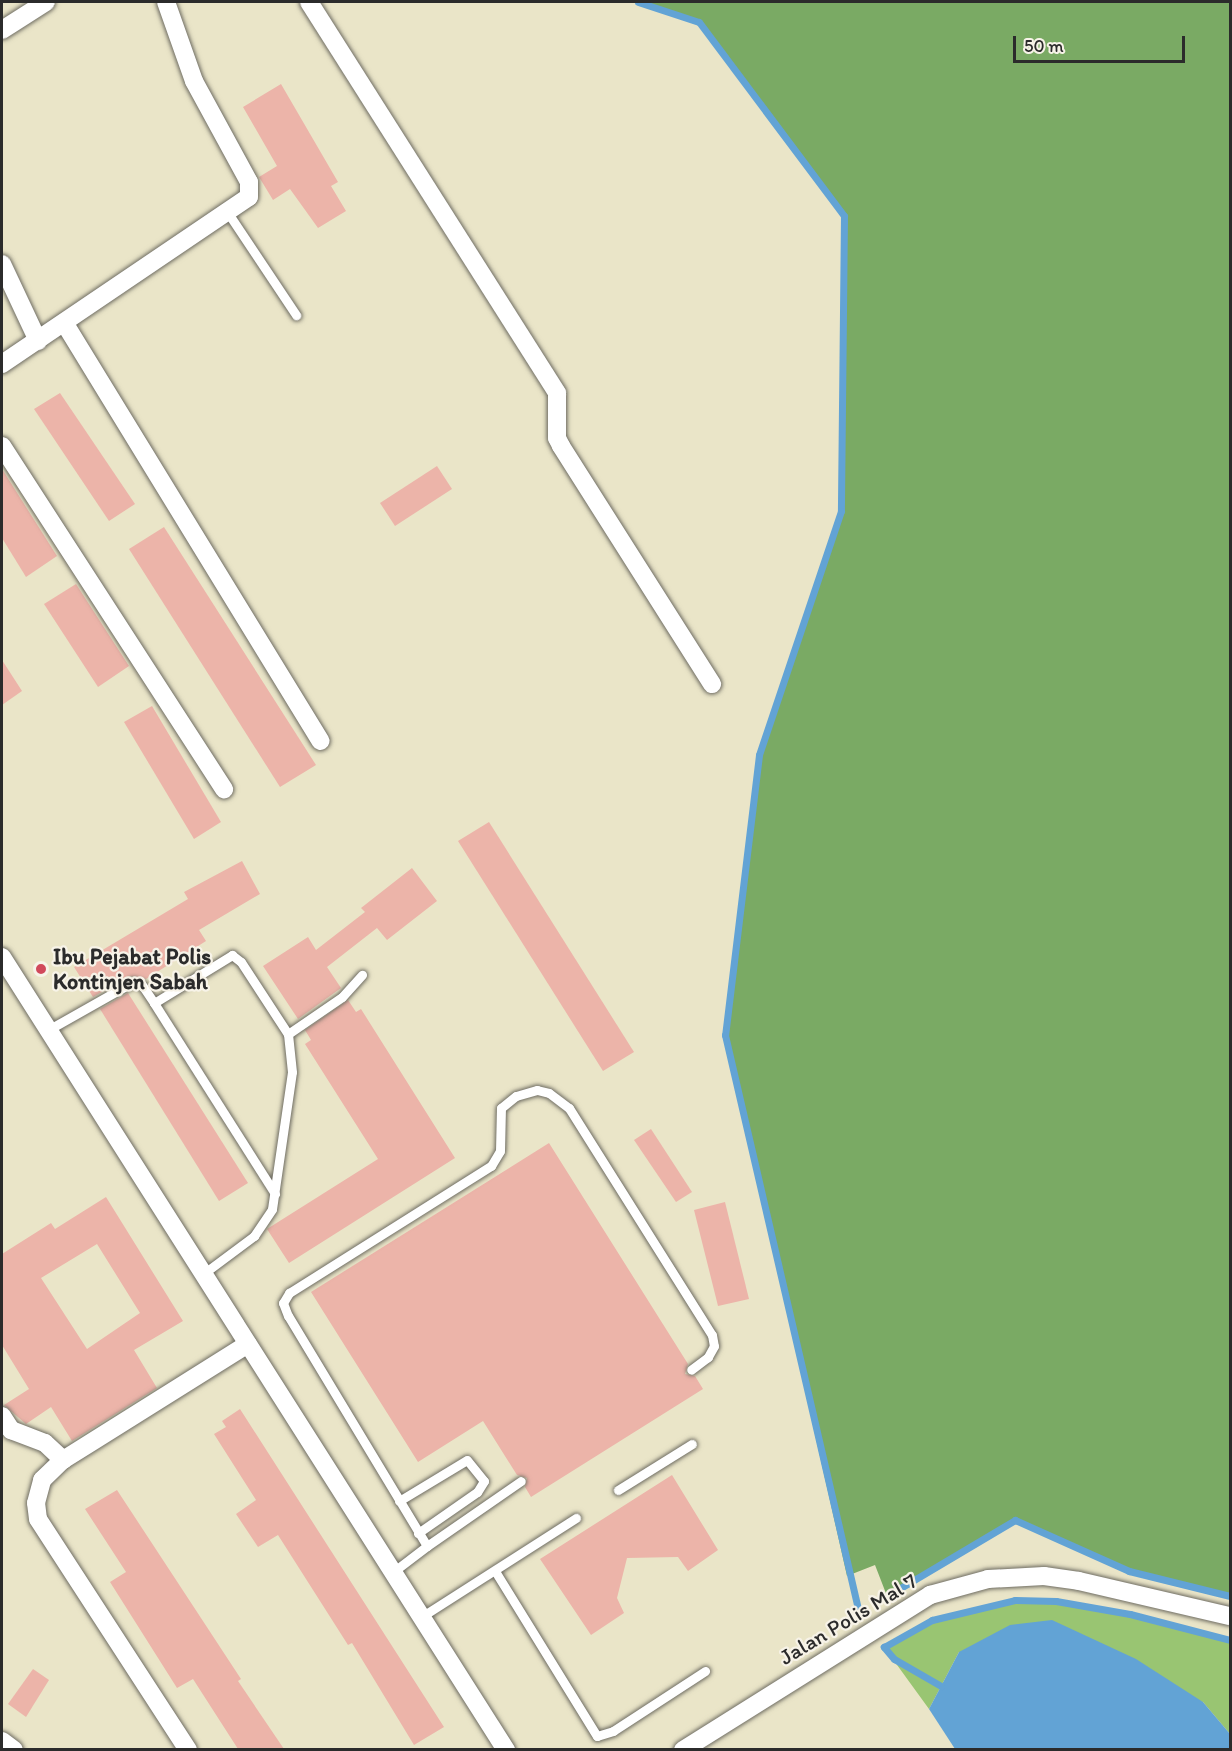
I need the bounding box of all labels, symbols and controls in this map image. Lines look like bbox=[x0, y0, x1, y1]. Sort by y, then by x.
scale bar bbox=[1016, 24, 1188, 62]
text: 50 m bbox=[1024, 35, 1064, 57]
place label: Ibu Pejabat Polis Kontinjen Sabah bbox=[53, 943, 209, 994]
marker: Ibu Pejabat Polis Kontinjen Sabah bbox=[34, 962, 48, 976]
street label: Jalan Polis Mal 7 bbox=[774, 1567, 922, 1671]

